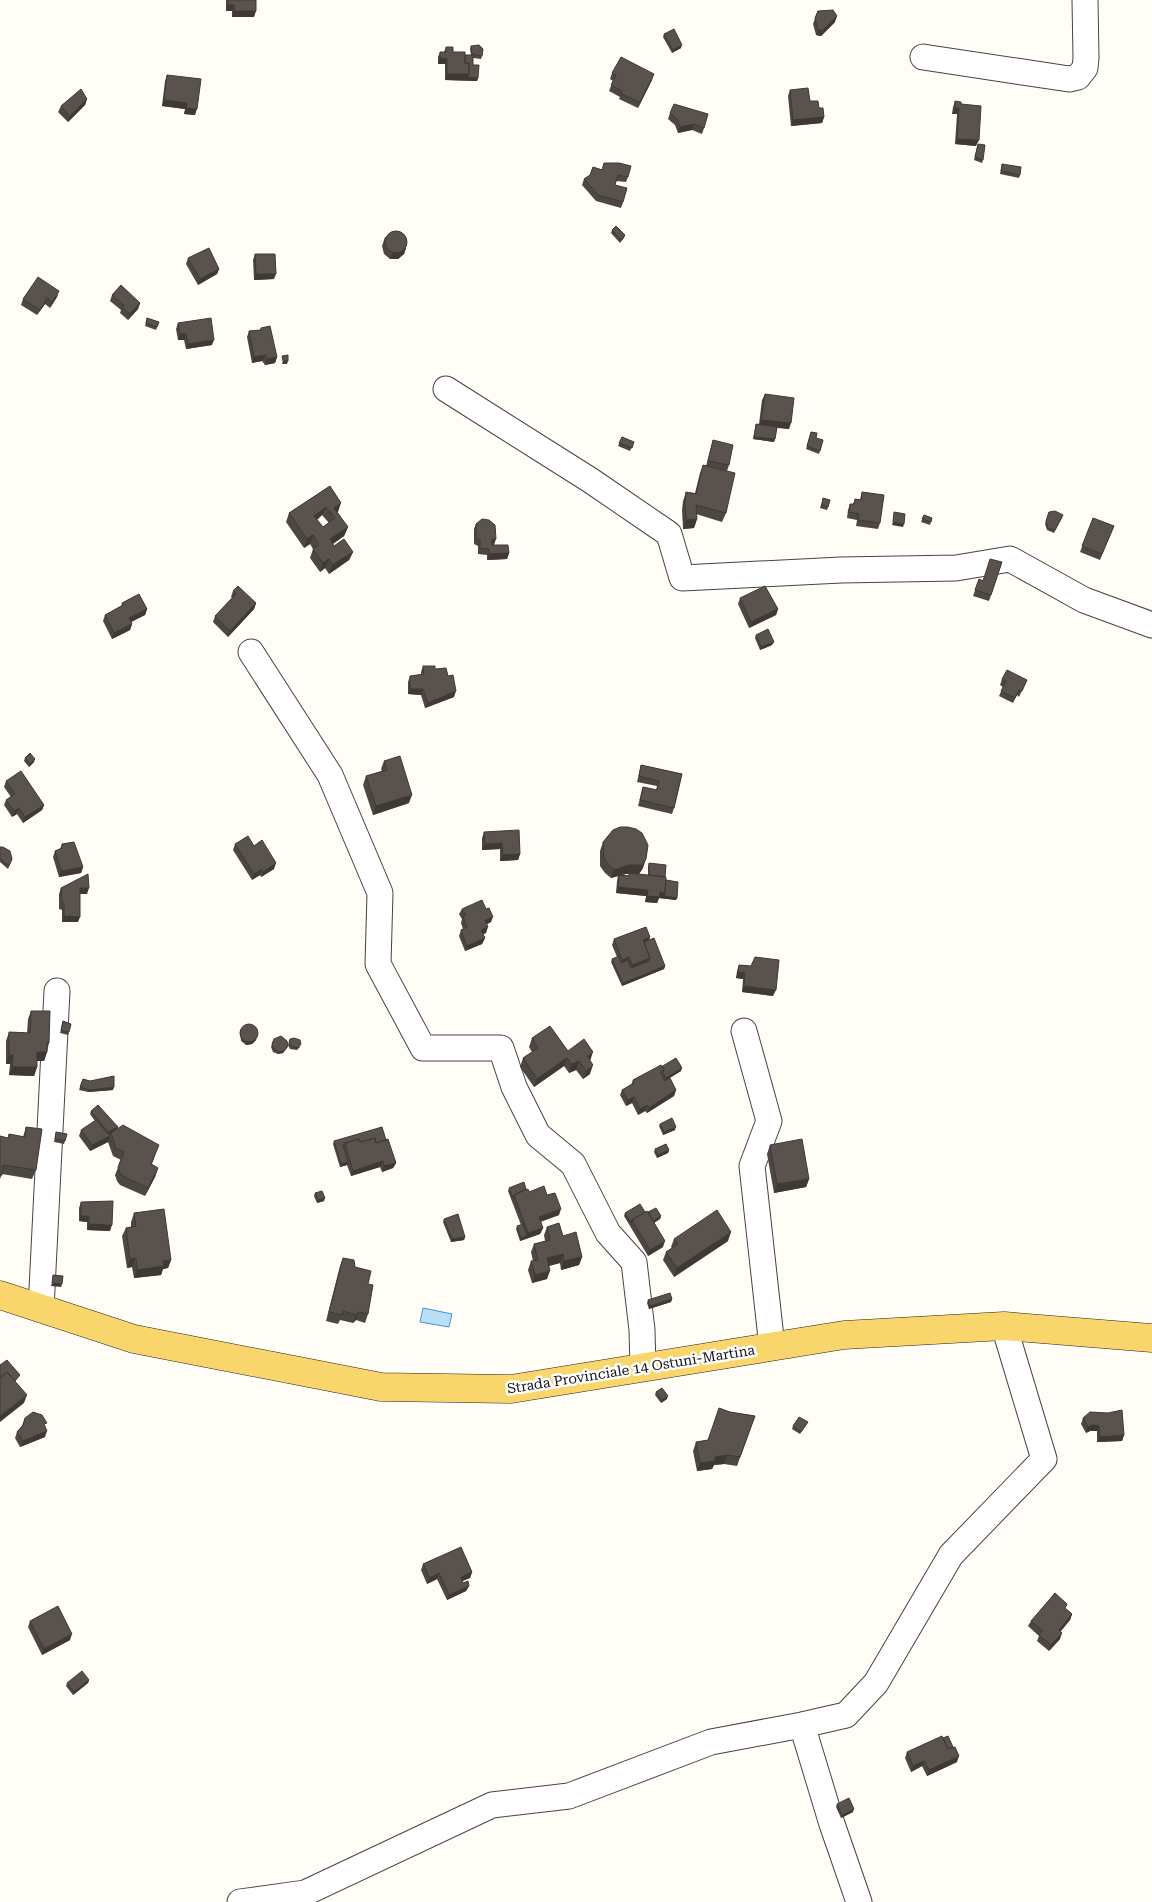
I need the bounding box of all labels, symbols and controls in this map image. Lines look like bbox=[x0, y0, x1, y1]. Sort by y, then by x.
street label: Strada Provinciale 14 Ostuni-Martina bbox=[506, 1341, 756, 1397]

